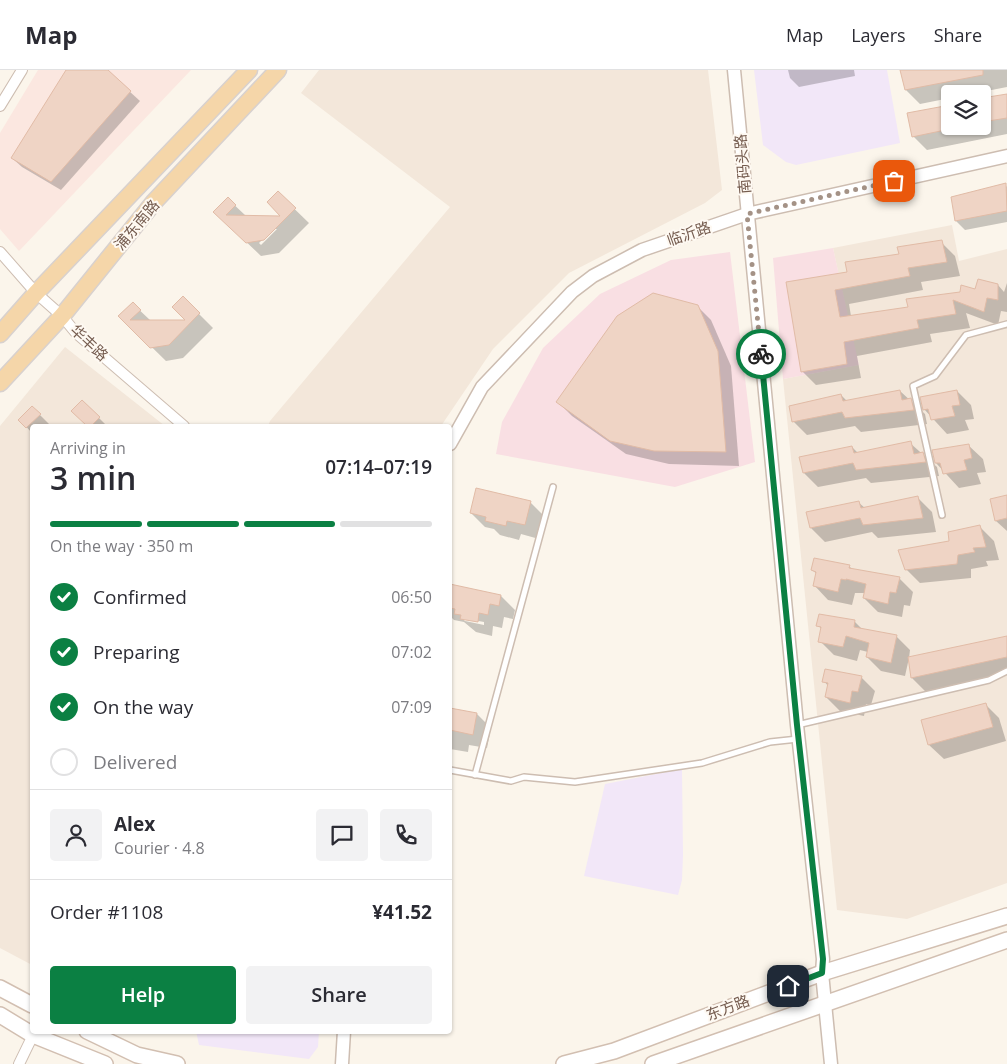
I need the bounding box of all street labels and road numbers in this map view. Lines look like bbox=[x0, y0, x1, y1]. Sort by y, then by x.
street label: 南码头路 bbox=[729, 133, 755, 195]
street label: 浦东南路 bbox=[109, 195, 163, 254]
street label: 临沂路 bbox=[664, 216, 713, 250]
street label: 华丰路 bbox=[66, 320, 113, 365]
street label: 东方路 bbox=[703, 990, 752, 1024]

